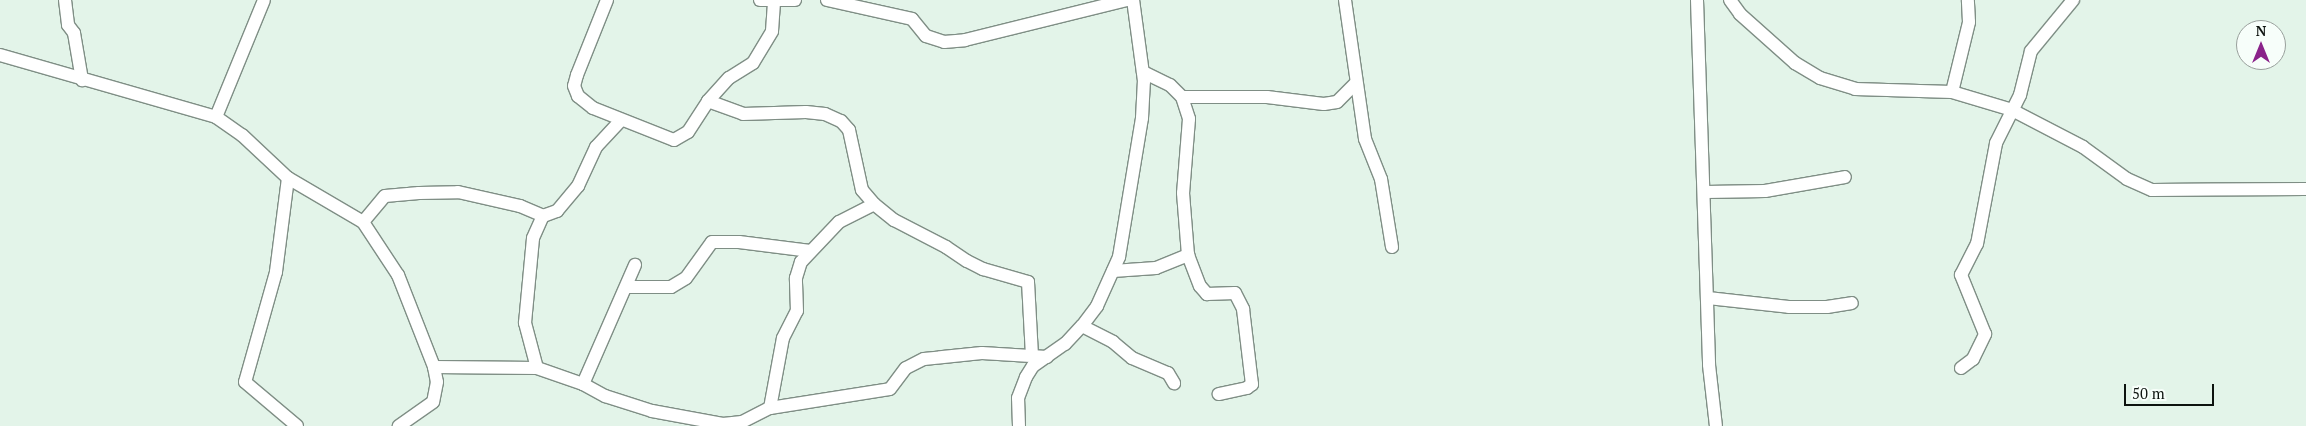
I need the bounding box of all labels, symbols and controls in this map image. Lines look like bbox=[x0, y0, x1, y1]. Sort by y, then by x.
north arrow bbox=[2236, 20, 2286, 70]
text: N bbox=[2256, 21, 2266, 40]
scale bar bbox=[2126, 374, 2216, 406]
text: 50 m bbox=[2132, 383, 2165, 403]

